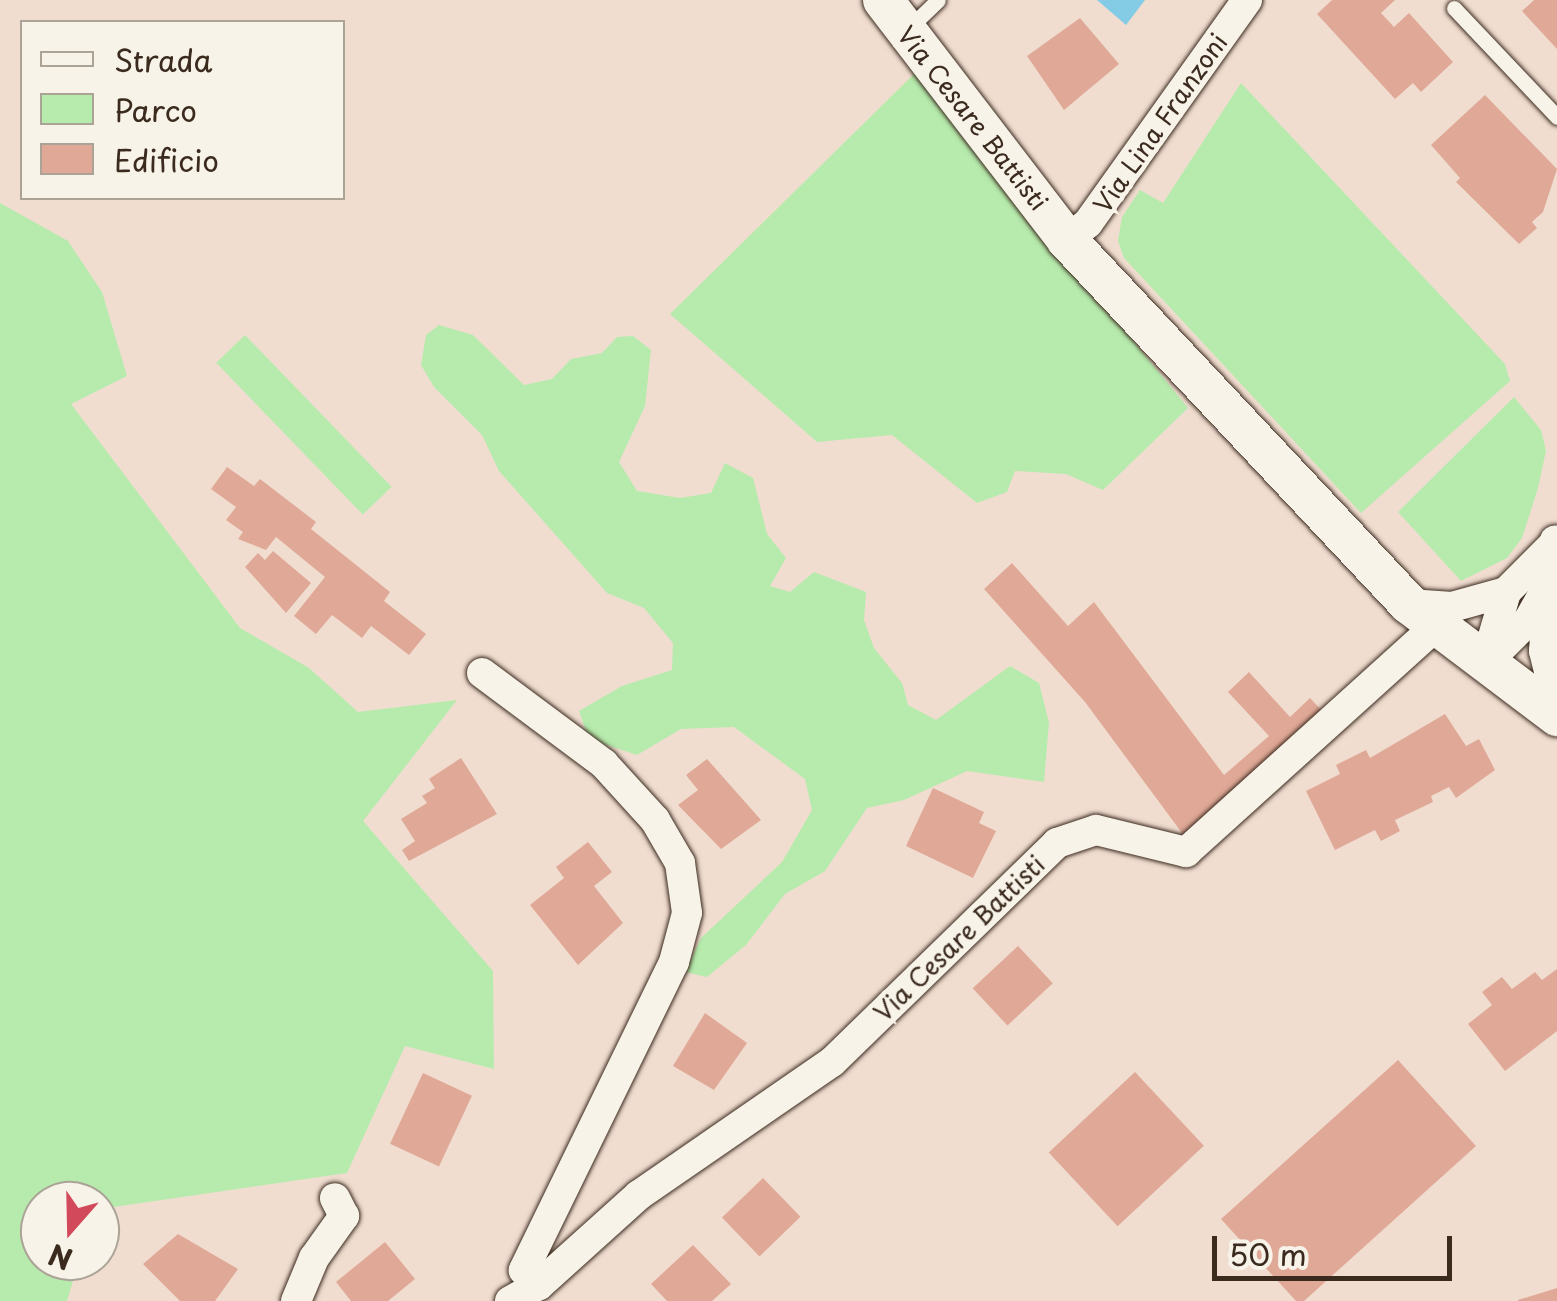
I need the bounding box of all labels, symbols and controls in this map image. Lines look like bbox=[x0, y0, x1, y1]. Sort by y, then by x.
street label: Via Cesare Battisti bbox=[891, 19, 1055, 217]
legend bbox=[20, 20, 345, 200]
street label: Via Lina Franzoni bbox=[1087, 28, 1233, 218]
text: Strada bbox=[114, 37, 213, 82]
text: Parco bbox=[114, 87, 197, 132]
text: Edificio bbox=[114, 137, 219, 182]
street label: Via Cesare Battisti bbox=[867, 848, 1051, 1028]
north arrow bbox=[20, 1181, 120, 1281]
scale bar bbox=[1217, 1216, 1457, 1278]
text: 50 m bbox=[1229, 1231, 1307, 1276]
text: N bbox=[42, 1234, 78, 1282]

